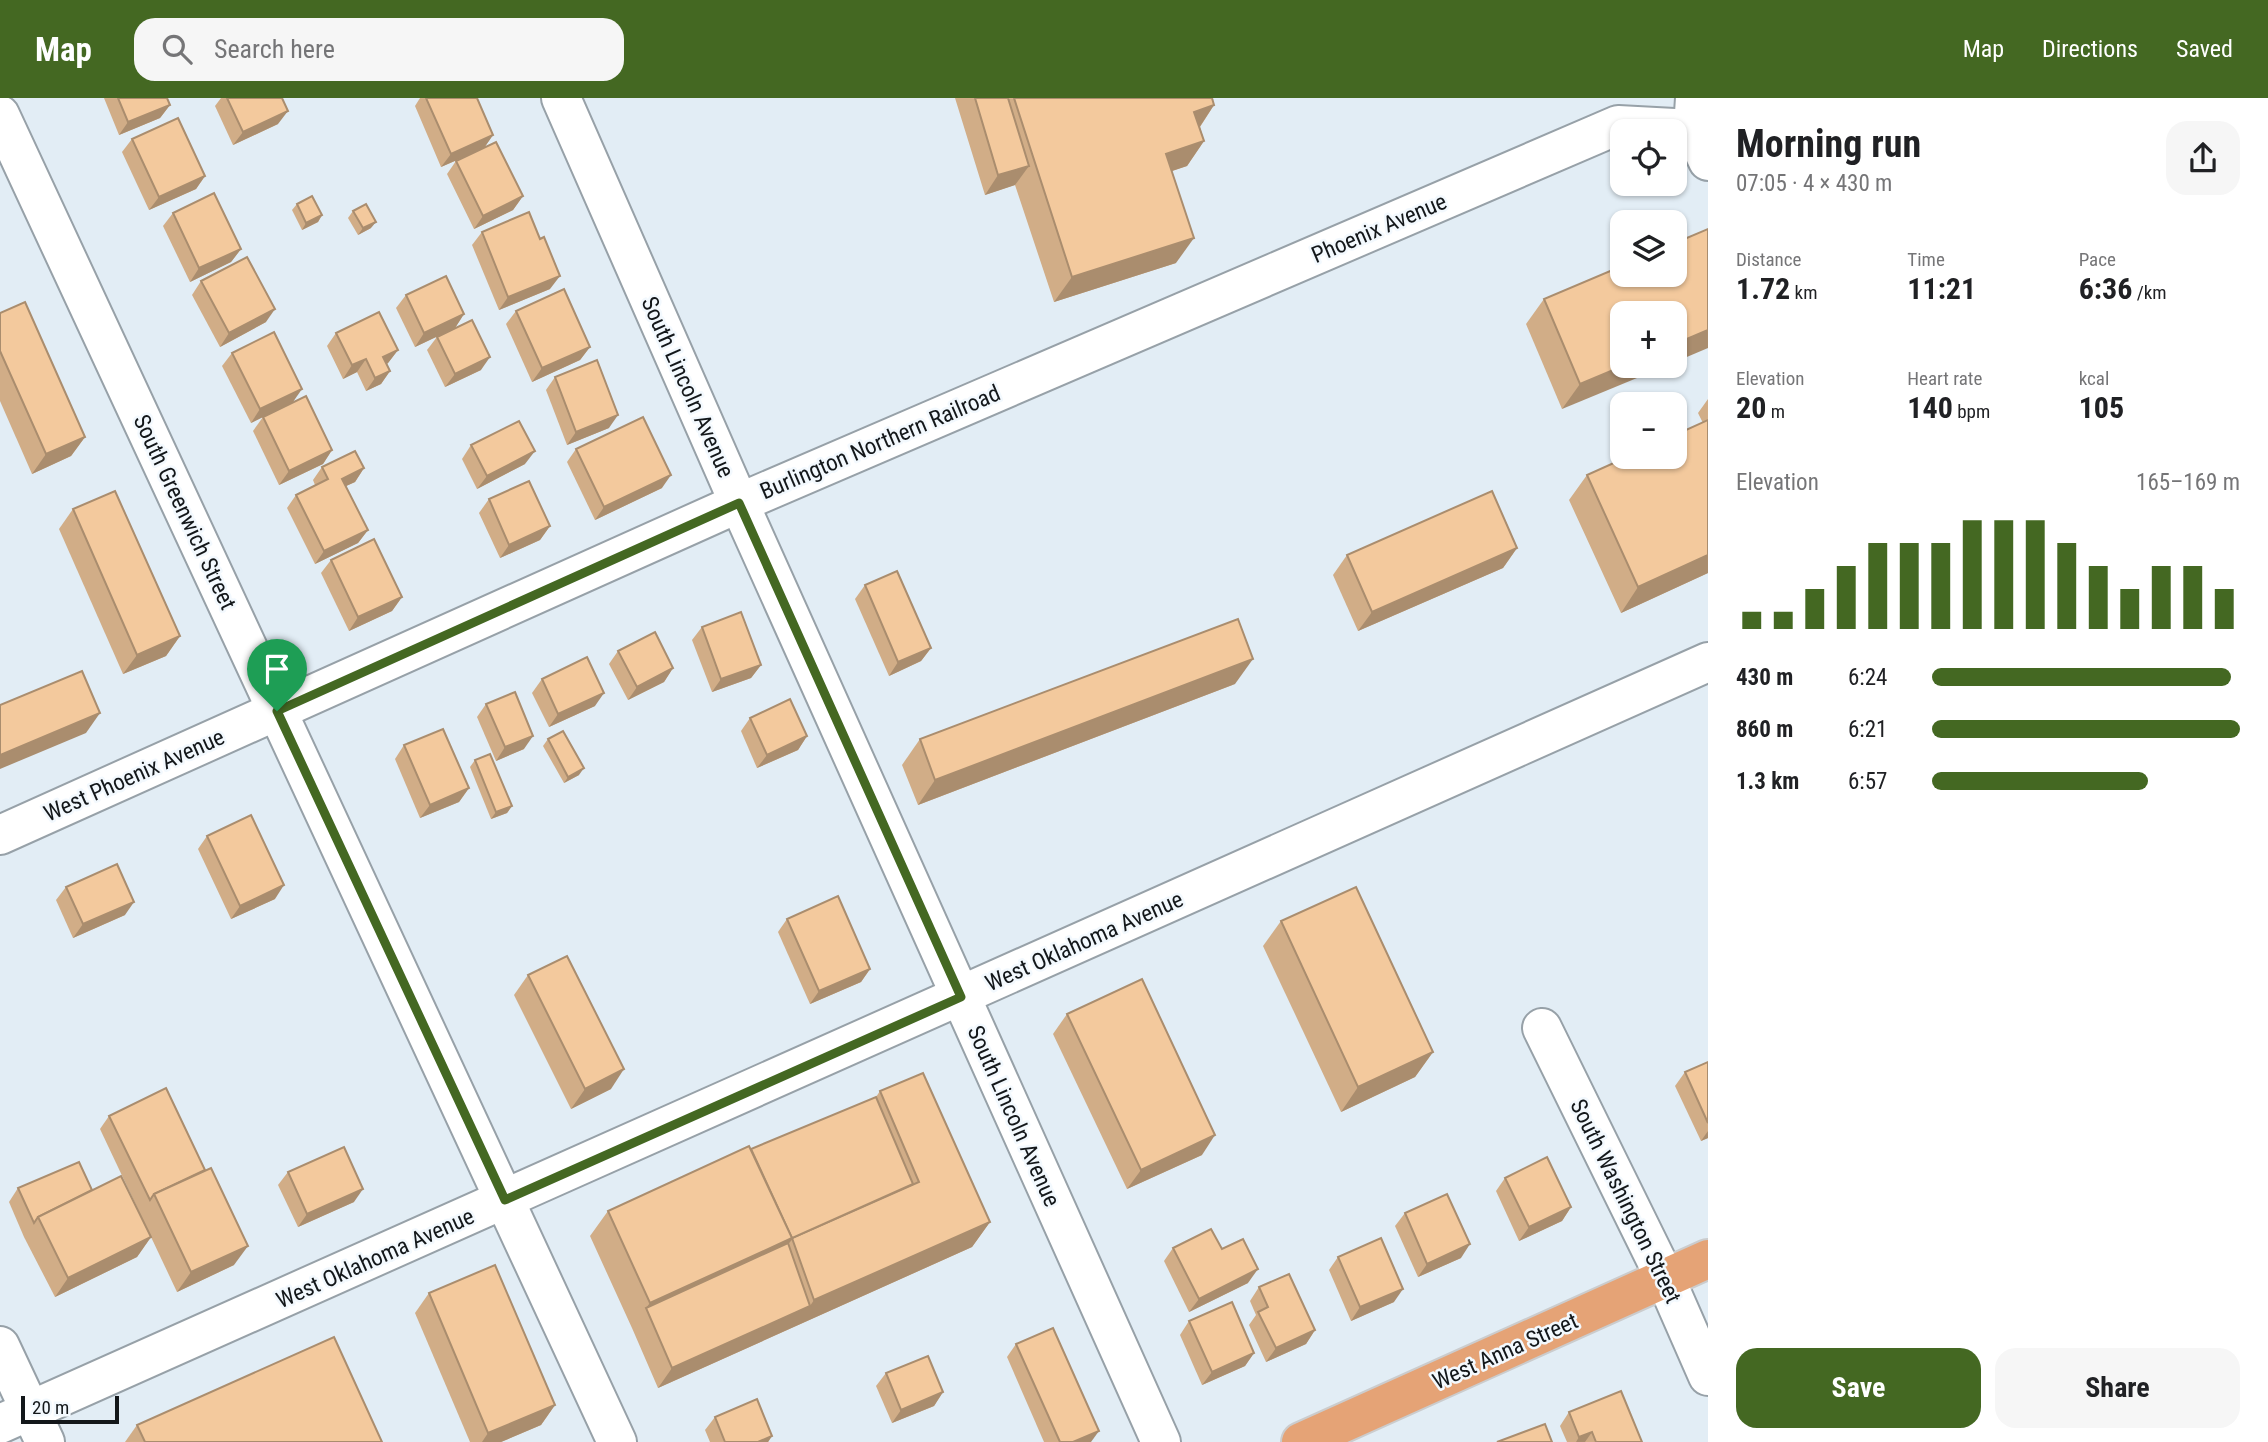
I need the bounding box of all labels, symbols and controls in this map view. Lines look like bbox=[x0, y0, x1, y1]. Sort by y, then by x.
search box bbox=[134, 18, 624, 81]
text: Map bbox=[35, 30, 92, 69]
icon: search bbox=[158, 30, 196, 68]
text: Search here bbox=[214, 34, 335, 64]
text: Map bbox=[1963, 35, 2004, 63]
text: Directions bbox=[2042, 35, 2138, 63]
text: Saved bbox=[2176, 35, 2233, 63]
map controls bbox=[1610, 119, 1687, 469]
button: locate bbox=[1610, 119, 1687, 196]
button: share bbox=[2166, 121, 2240, 195]
text: Morning run bbox=[1736, 122, 1921, 166]
text: 07:05 · 4 × 430 m bbox=[1736, 170, 1892, 197]
street label: Phoenix Avenue bbox=[1308, 188, 1451, 269]
button: layers bbox=[1610, 210, 1687, 287]
text: Distance bbox=[1736, 248, 1801, 271]
text: Time bbox=[1907, 248, 1945, 271]
text: Pace bbox=[2079, 248, 2116, 271]
text: 1.72 bbox=[1736, 271, 1790, 306]
text: 11:21 bbox=[1907, 271, 1976, 306]
text: 6:36 bbox=[2079, 271, 2132, 306]
text: km bbox=[1790, 281, 1817, 304]
text: /km bbox=[2132, 281, 2167, 304]
street label: South Lincoln Avenue bbox=[636, 293, 740, 482]
button: + bbox=[1610, 301, 1687, 378]
text: Elevation bbox=[1736, 367, 1804, 390]
text: Heart rate bbox=[1907, 367, 1982, 390]
text: kcal bbox=[2079, 367, 2109, 390]
street label: Burlington Northern Railroad bbox=[756, 380, 1004, 505]
text: 20 bbox=[1736, 390, 1766, 425]
text: 140 bbox=[1907, 390, 1953, 425]
text: 105 bbox=[2079, 390, 2124, 425]
button: − bbox=[1610, 392, 1687, 469]
text: m bbox=[1766, 400, 1785, 423]
text: bpm bbox=[1953, 400, 1990, 423]
street label: South Greenwich Street bbox=[128, 410, 242, 614]
text: Elevation bbox=[1736, 469, 1819, 496]
text: 165–169 m bbox=[2136, 469, 2240, 496]
pin bbox=[247, 639, 307, 711]
icon: arrive bbox=[258, 650, 296, 688]
text: 430 m bbox=[1736, 664, 1793, 691]
text: 6:24 bbox=[1848, 664, 1887, 691]
text: 860 m bbox=[1736, 716, 1793, 743]
text: 6:21 bbox=[1848, 716, 1887, 743]
street label: West Phoenix Avenue bbox=[40, 724, 229, 827]
text: 1.3 km bbox=[1736, 768, 1799, 795]
text: 6:57 bbox=[1848, 768, 1887, 795]
street label: West Oklahoma Avenue bbox=[981, 886, 1187, 997]
street label: South Lincoln Avenue bbox=[962, 1022, 1066, 1211]
street label: South Washington Street bbox=[1564, 1095, 1687, 1308]
street label: West Oklahoma Avenue bbox=[272, 1203, 478, 1314]
street label: West Anna Street bbox=[1428, 1307, 1582, 1396]
button: Save bbox=[1736, 1348, 1981, 1428]
button: Share bbox=[1995, 1348, 2240, 1428]
scale bar bbox=[21, 1393, 119, 1425]
text: 20 m bbox=[32, 1396, 69, 1419]

